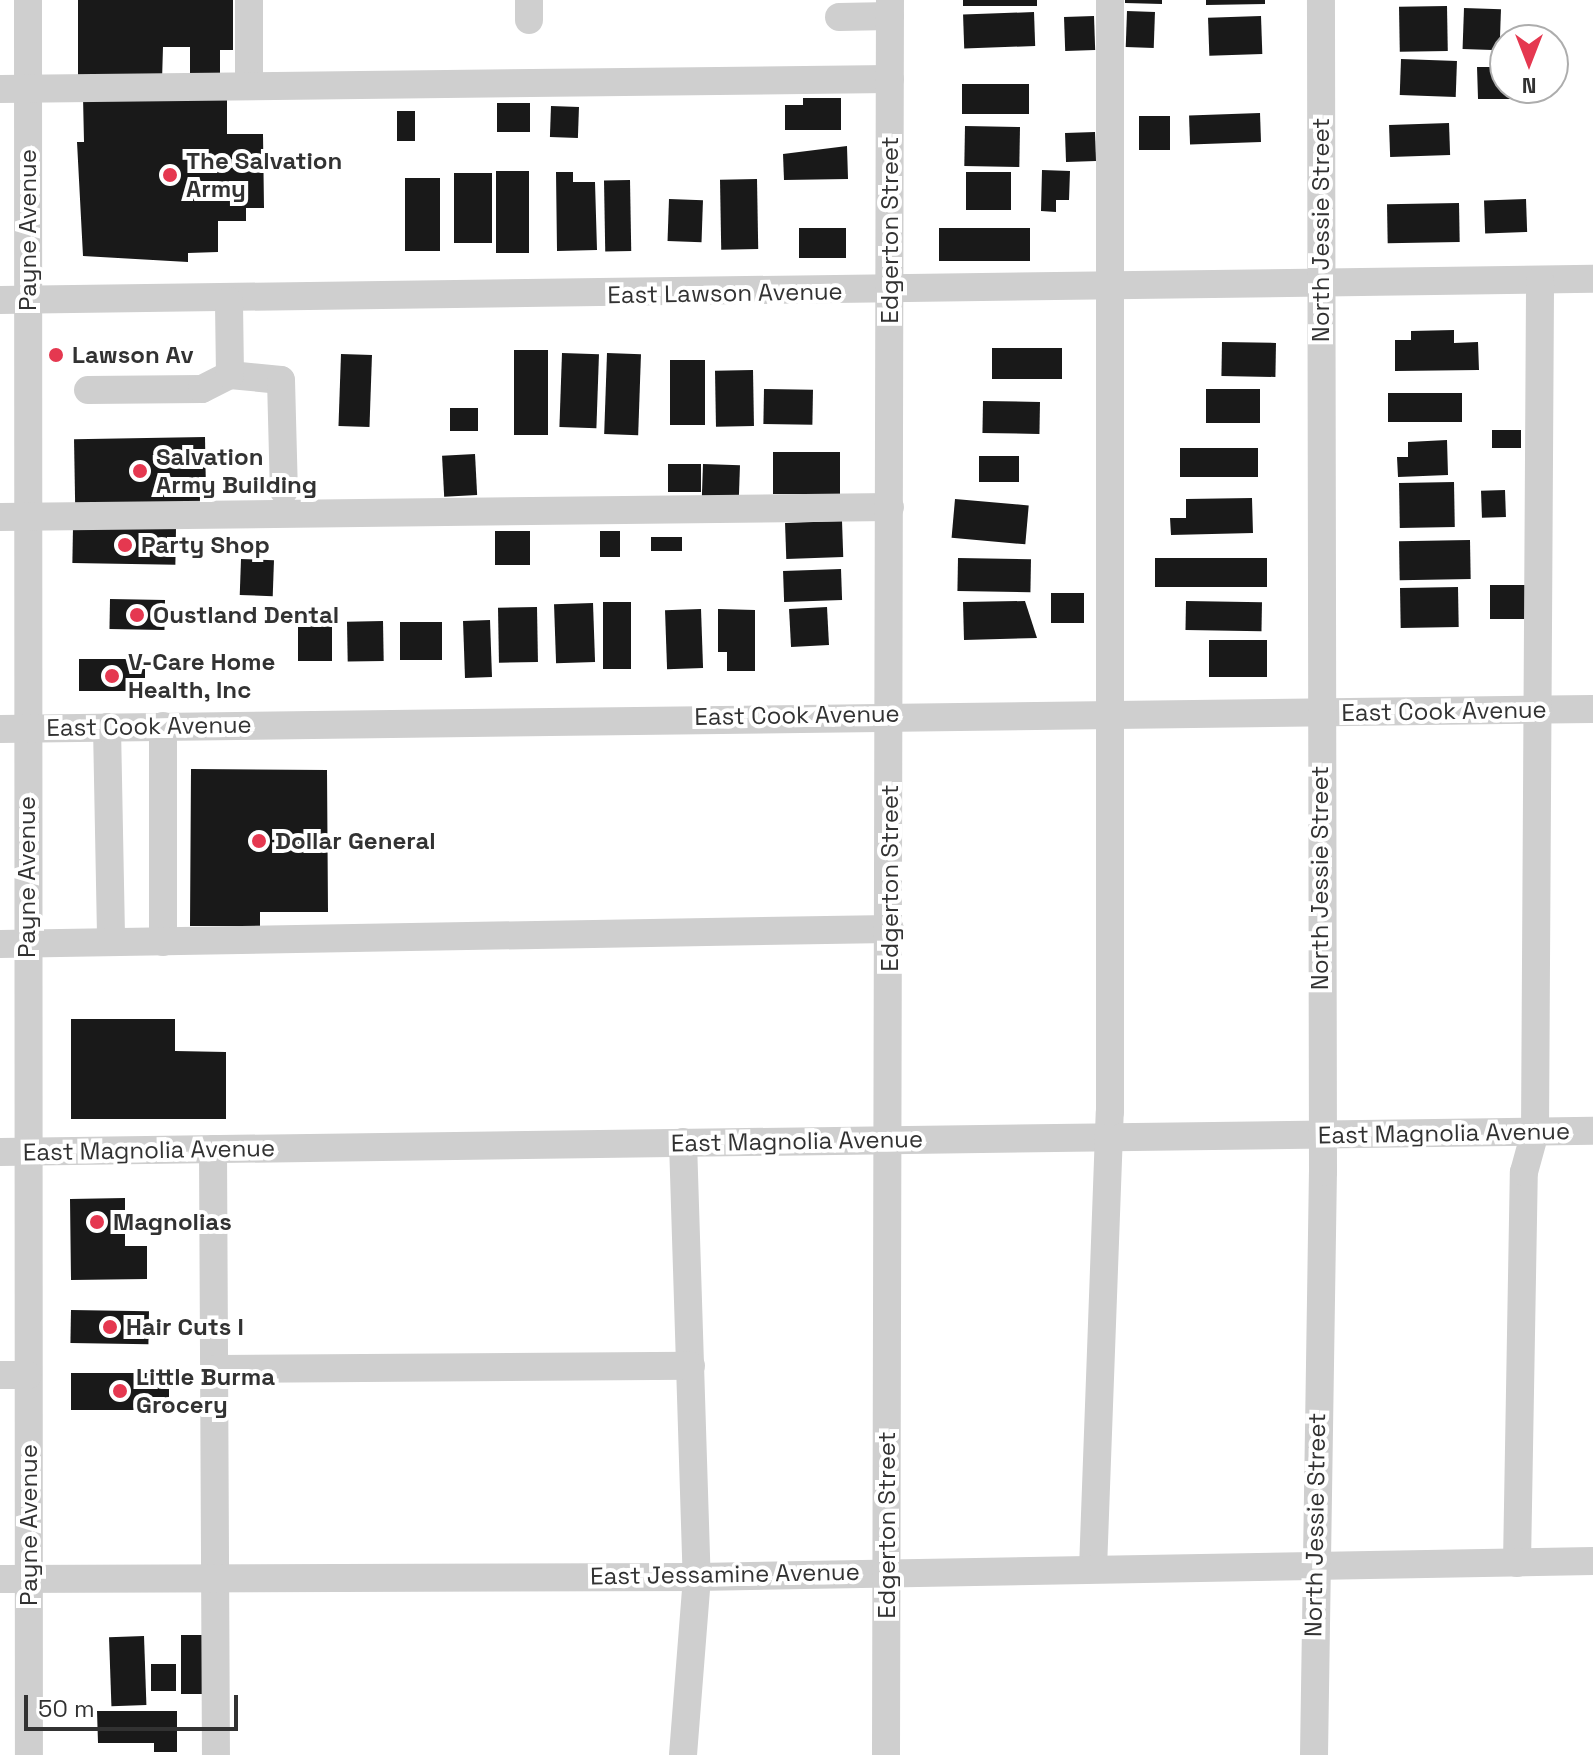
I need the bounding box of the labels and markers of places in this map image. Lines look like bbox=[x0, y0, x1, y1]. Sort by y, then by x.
place label: The Salvation Army bbox=[186, 147, 342, 203]
marker: The Salvation Army bbox=[161, 166, 179, 184]
place label: Lawson Av bbox=[72, 341, 194, 369]
marker: Lawson Av bbox=[47, 346, 65, 364]
place label: Salvation Army Building bbox=[156, 443, 317, 499]
marker: Salvation Army Building bbox=[131, 462, 149, 480]
place label: Party Shop bbox=[141, 531, 270, 559]
marker: Party Shop bbox=[116, 536, 134, 554]
place label: Oustland Dental bbox=[153, 601, 339, 629]
marker: Oustland Dental bbox=[128, 606, 146, 624]
place label: V-Care Home Health, Inc bbox=[128, 648, 275, 704]
marker: V-Care Home Health, Inc bbox=[103, 667, 121, 685]
place label: Dollar General bbox=[275, 827, 436, 855]
marker: Dollar General bbox=[250, 832, 268, 850]
place label: Magnolias bbox=[113, 1208, 232, 1236]
marker: Magnolias bbox=[88, 1213, 106, 1231]
place label: Hair Cuts I bbox=[126, 1313, 244, 1341]
marker: Hair Cuts I bbox=[101, 1318, 119, 1336]
place label: Little Burma Grocery bbox=[136, 1363, 275, 1419]
marker: Little Burma Grocery bbox=[111, 1382, 129, 1400]

